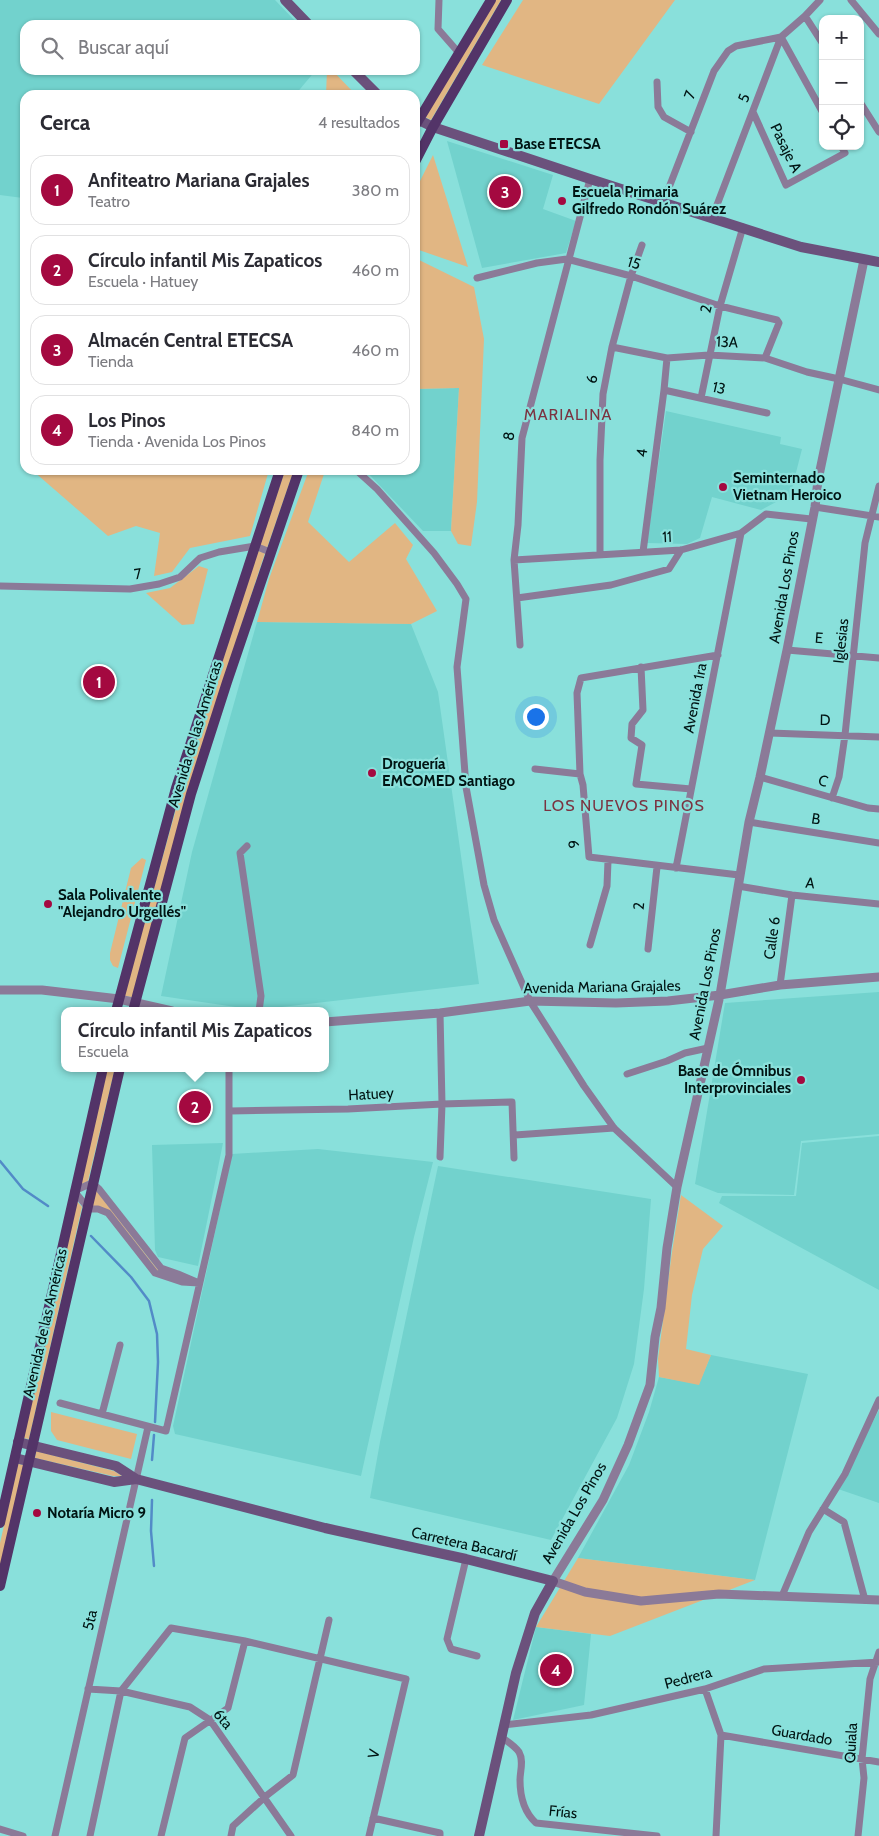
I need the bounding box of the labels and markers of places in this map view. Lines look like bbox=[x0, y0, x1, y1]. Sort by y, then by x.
place label: Base ETECSA bbox=[514, 135, 601, 153]
marker: Base ETECSA bbox=[498, 138, 510, 150]
pin: 3 bbox=[489, 173, 521, 211]
place label: Escuela Primaria Gilfredo Rondón Suárez bbox=[572, 183, 726, 218]
marker: Escuela Primaria Gilfredo Rondón Suárez bbox=[556, 195, 568, 207]
place label: Seminternado Vietnam Heroico bbox=[733, 469, 842, 504]
marker: Seminternado Vietnam Heroico bbox=[717, 481, 729, 493]
pin: 1 bbox=[83, 663, 115, 701]
place label: Droguería EMCOMED Santiago bbox=[382, 755, 515, 790]
marker: Droguería EMCOMED Santiago bbox=[366, 767, 378, 779]
place label: Sala Polivalente "Alejandro Urgellés" bbox=[58, 886, 186, 921]
marker: Sala Polivalente "Alejandro Urgellés" bbox=[42, 898, 54, 910]
place label: Base de Ómnibus Interprovinciales bbox=[678, 1061, 791, 1097]
marker: Base de Ómnibus Interprovinciales bbox=[795, 1074, 807, 1086]
pin: 2 bbox=[179, 1088, 211, 1126]
place label: Notaría Micro 9 bbox=[47, 1504, 146, 1522]
marker: Notaría Micro 9 bbox=[31, 1507, 43, 1519]
pin: 4 bbox=[540, 1651, 572, 1689]

